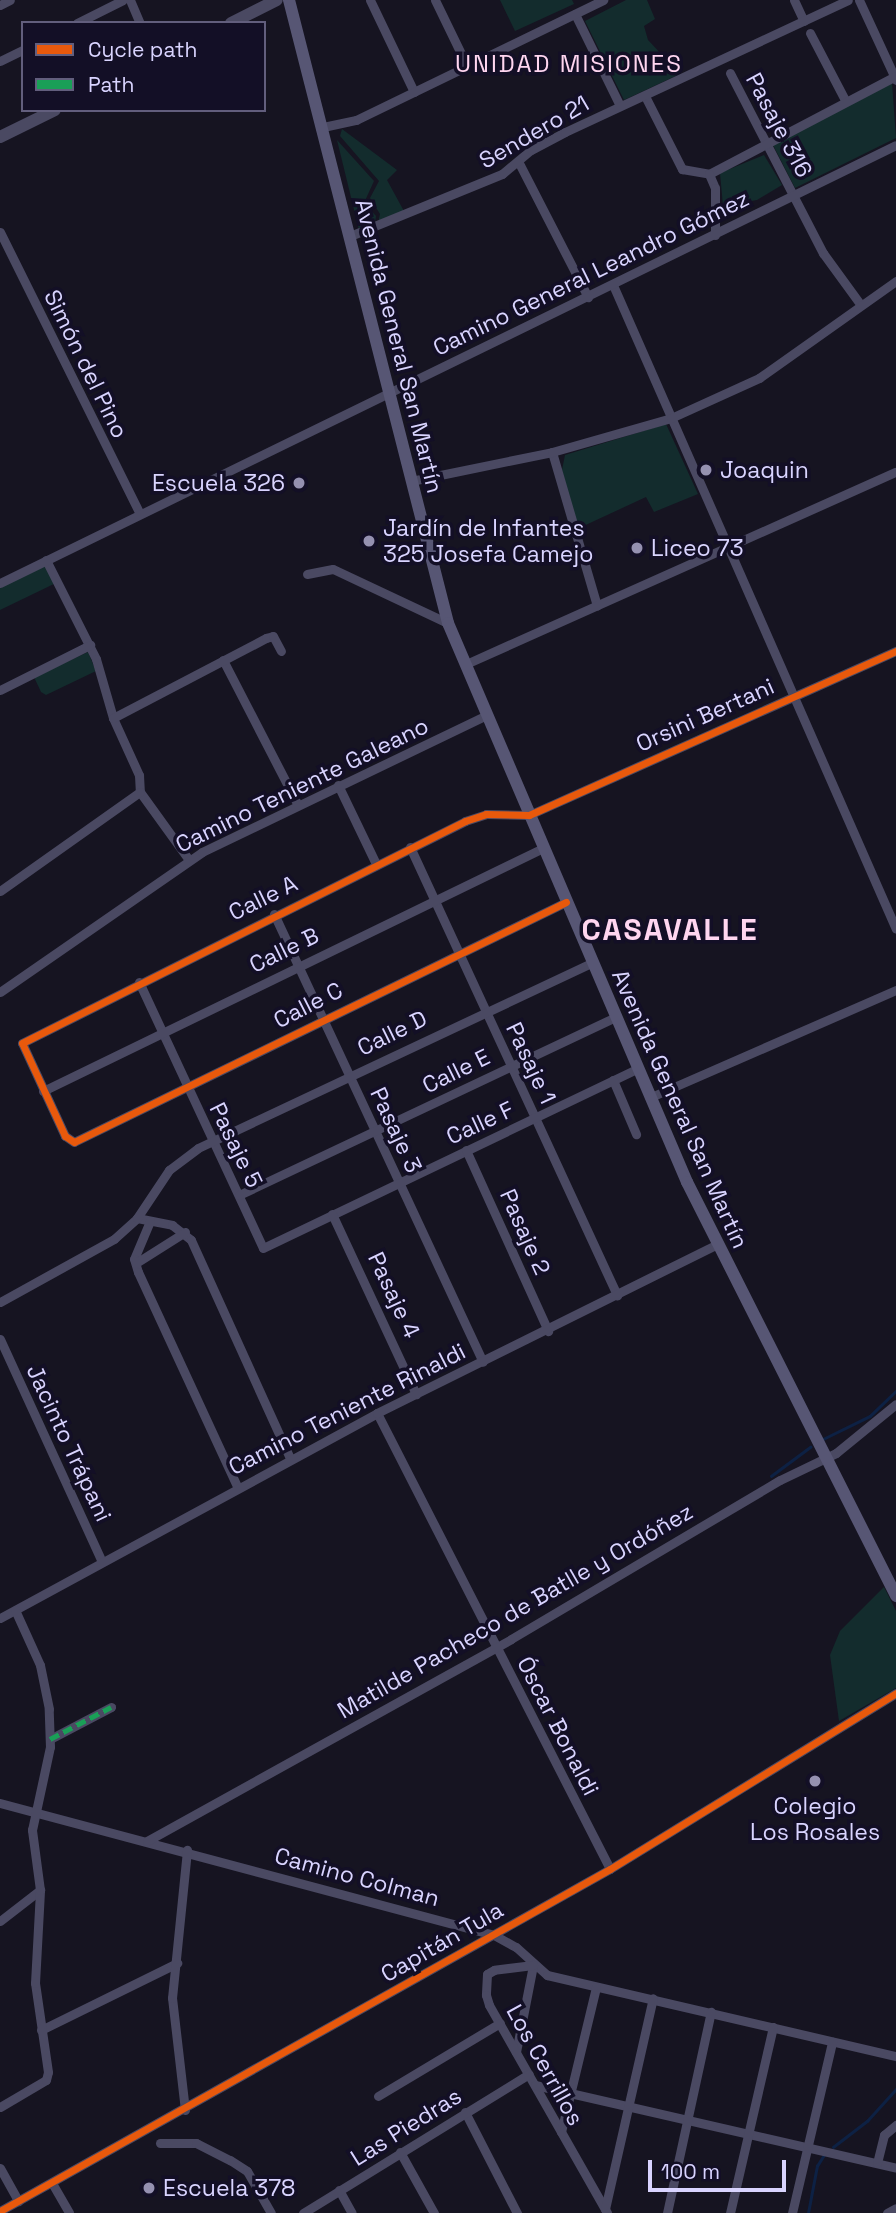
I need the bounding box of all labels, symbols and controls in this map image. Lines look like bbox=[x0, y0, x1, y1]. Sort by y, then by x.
legend bbox=[21, 21, 266, 112]
text: Cycle path bbox=[88, 36, 197, 63]
district label: UNIDAD MISIONES bbox=[457, 50, 681, 78]
street label: Pasaje 316 bbox=[740, 68, 818, 182]
text: Path bbox=[88, 71, 134, 98]
street label: Sendero 21 bbox=[474, 90, 594, 174]
street label: Camino General Leandro Gómez bbox=[428, 184, 754, 362]
street label: Avenida General San Martín bbox=[349, 196, 449, 496]
street label: Simón del Pino bbox=[38, 285, 134, 443]
place label: Joaquin bbox=[720, 456, 809, 484]
marker: Joaquin bbox=[698, 462, 714, 478]
place label: Escuela 326 bbox=[152, 469, 285, 497]
marker: Escuela 326 bbox=[291, 475, 307, 491]
place label: Jardín de Infantes 325 Josefa Camejo bbox=[383, 514, 593, 568]
marker: Jardín de Infantes 325 Josefa Camejo bbox=[361, 533, 377, 549]
place label: Liceo 73 bbox=[651, 534, 744, 562]
marker: Liceo 73 bbox=[629, 540, 645, 556]
street label: Orsini Bertani bbox=[632, 672, 778, 758]
street label: Camino Teniente Galeano bbox=[171, 712, 433, 858]
street label: Calle A bbox=[224, 870, 302, 926]
district label: CASAVALLE bbox=[583, 912, 757, 948]
street label: Calle B bbox=[245, 921, 323, 979]
street label: Avenida General San Martín bbox=[606, 965, 754, 1253]
street label: Calle C bbox=[269, 976, 347, 1034]
street label: Calle D bbox=[353, 1004, 431, 1062]
street label: Pasaje 1 bbox=[500, 1018, 562, 1108]
street label: Calle E bbox=[418, 1043, 494, 1099]
street label: Pasaje 3 bbox=[364, 1083, 428, 1177]
street label: Calle F bbox=[442, 1095, 518, 1151]
street label: Pasaje 5 bbox=[204, 1098, 268, 1192]
street label: Pasaje 2 bbox=[494, 1185, 556, 1279]
street label: Pasaje 4 bbox=[362, 1248, 426, 1342]
street label: Camino Teniente Rinaldi bbox=[224, 1337, 470, 1481]
street label: Jacinto Trápani bbox=[20, 1360, 118, 1526]
street label: Matilde Pacheco de Batlle y Ordóñez bbox=[332, 1498, 698, 1724]
street label: Óscar Bonaldi bbox=[511, 1652, 605, 1800]
marker: Colegio Los Rosales bbox=[807, 1773, 823, 1789]
place label: Colegio Los Rosales bbox=[750, 1792, 880, 1846]
street label: Camino Colman bbox=[272, 1842, 442, 1912]
street label: Capitán Tula bbox=[376, 1896, 508, 1988]
street label: Los Cerrillos bbox=[501, 2000, 589, 2130]
street label: Las Piedras bbox=[346, 2082, 466, 2172]
scale bar bbox=[651, 2146, 789, 2190]
text: 100 m bbox=[661, 2158, 720, 2185]
place label: Escuela 378 bbox=[163, 2174, 295, 2202]
marker: Escuela 378 bbox=[141, 2180, 157, 2196]

